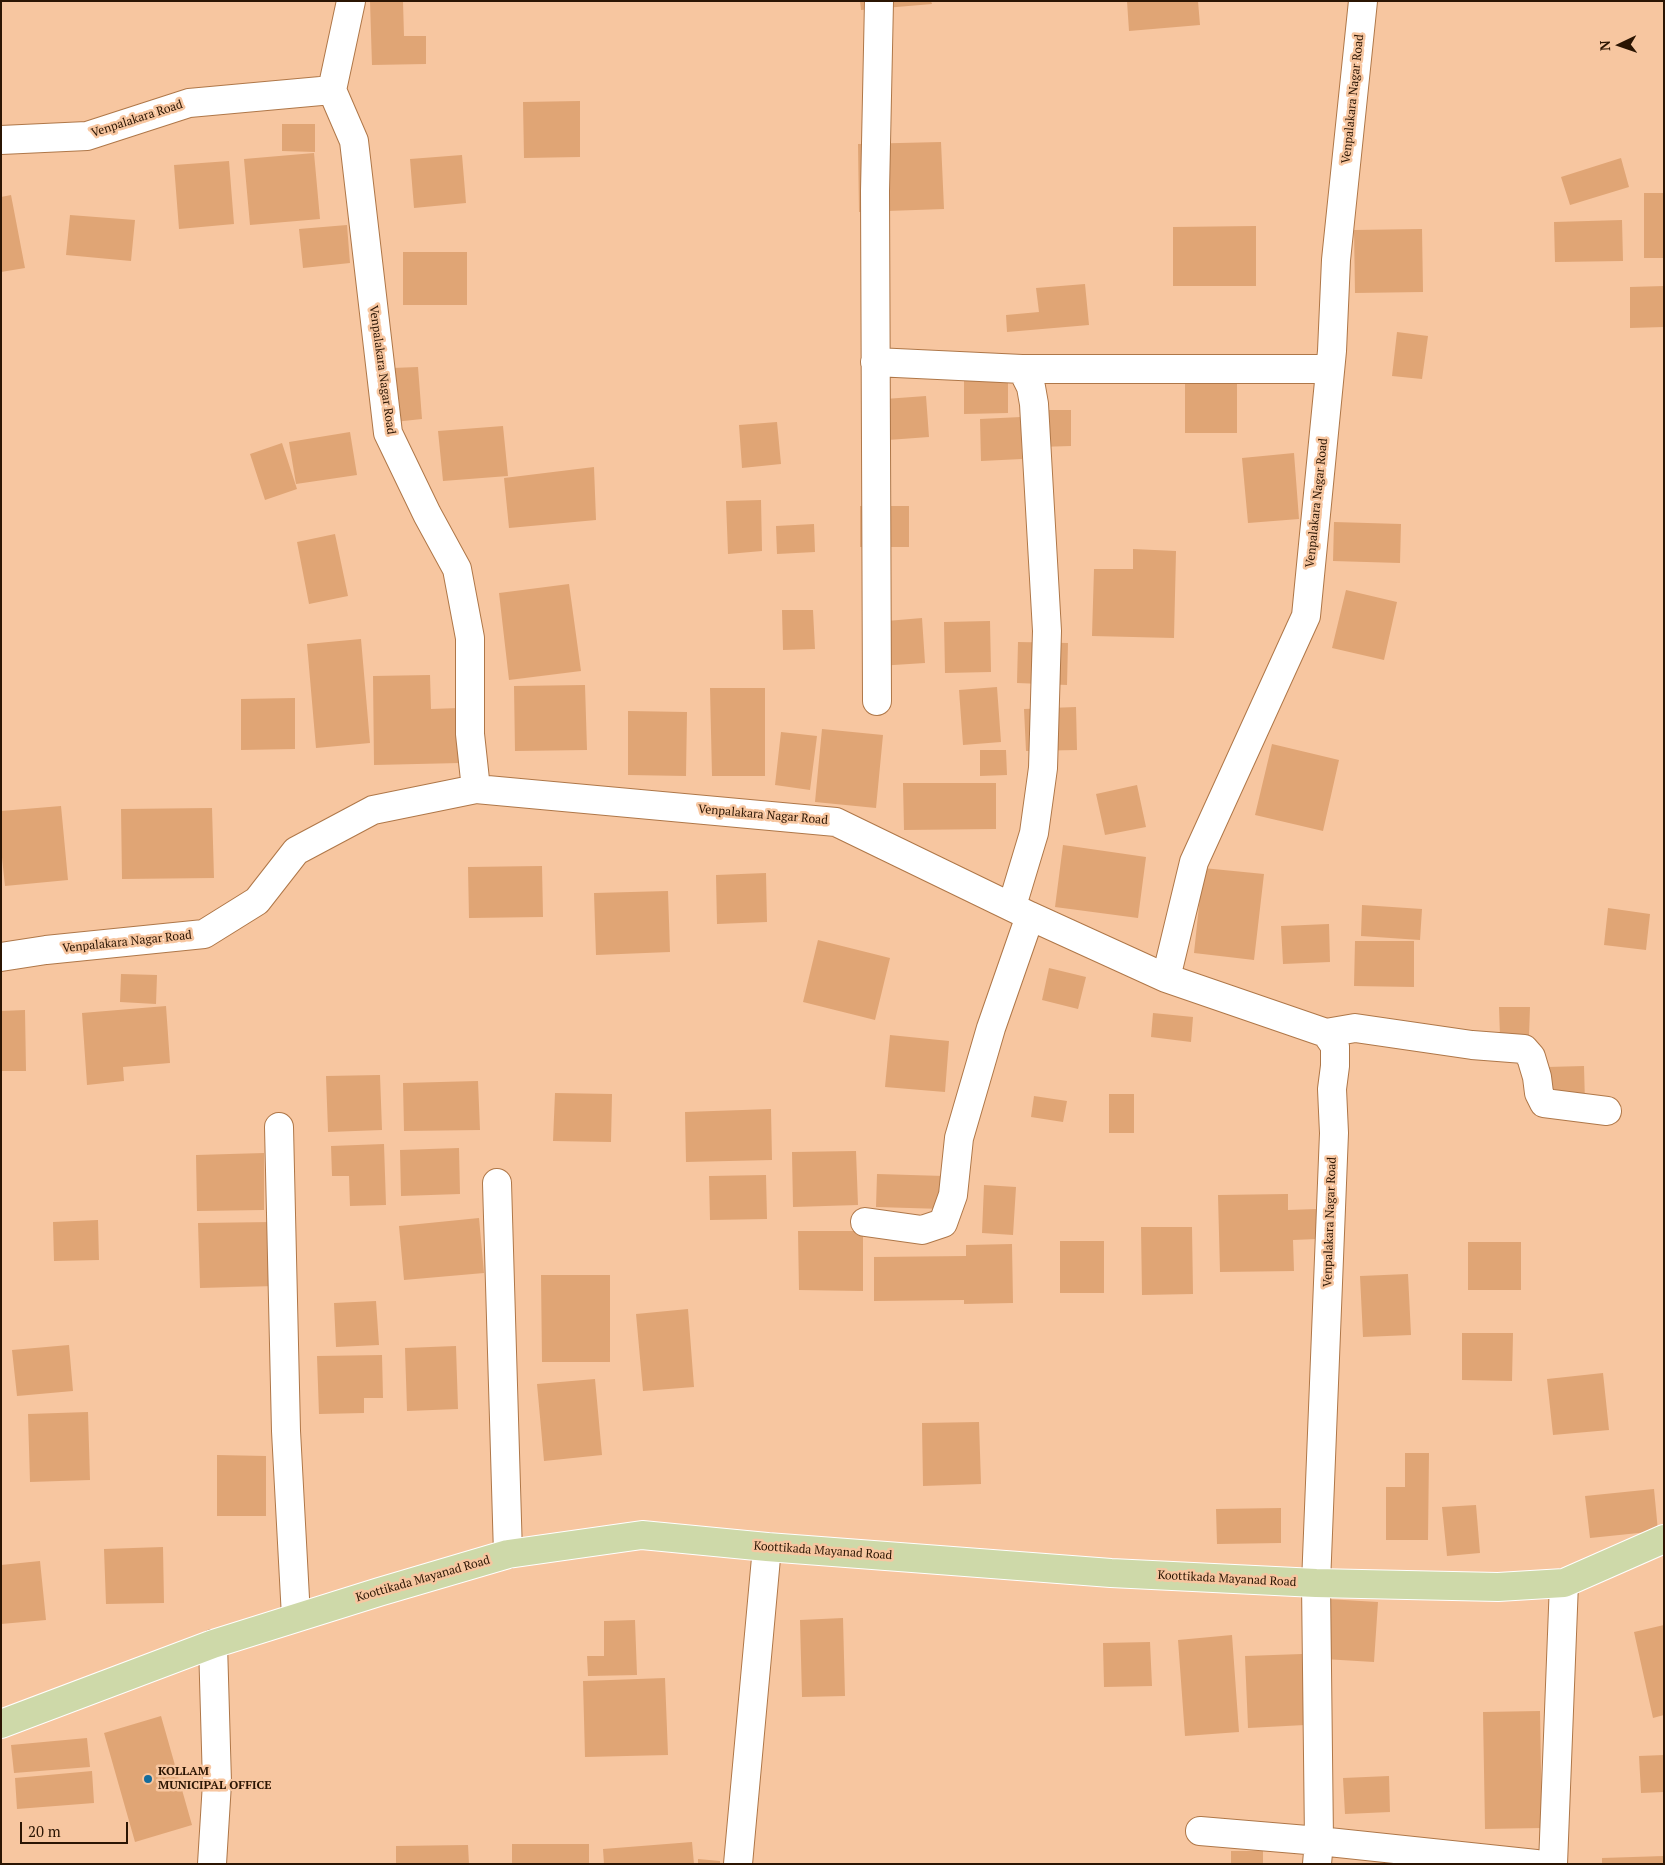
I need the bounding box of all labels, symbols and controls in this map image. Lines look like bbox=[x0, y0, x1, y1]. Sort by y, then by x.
north arrow bbox=[1595, 20, 1645, 70]
street label: Venpalakara Nagar Road bbox=[1339, 34, 1367, 164]
text: N bbox=[1595, 40, 1614, 52]
street label: Venpalakara Road bbox=[89, 97, 185, 141]
street label: Venpalakara Nagar Road bbox=[366, 305, 398, 435]
street label: Venpalakara Nagar Road bbox=[1303, 438, 1331, 568]
street label: Venpalakara Nagar Road bbox=[698, 802, 828, 828]
street label: Venpalakara Nagar Road bbox=[62, 928, 192, 956]
street label: Venpalakara Nagar Road bbox=[1321, 1157, 1339, 1287]
street label: Koottikada Mayanad Road bbox=[753, 1539, 893, 1563]
street label: Koottikada Mayanad Road bbox=[354, 1553, 492, 1605]
street label: Koottikada Mayanad Road bbox=[1157, 1568, 1297, 1590]
place label: KOLLAM MUNICIPAL OFFICE bbox=[158, 1765, 272, 1793]
marker: KOLLAM MUNICIPAL OFFICE bbox=[142, 1773, 154, 1785]
scale bar bbox=[22, 1812, 130, 1844]
text: 20 m bbox=[28, 1821, 61, 1841]

